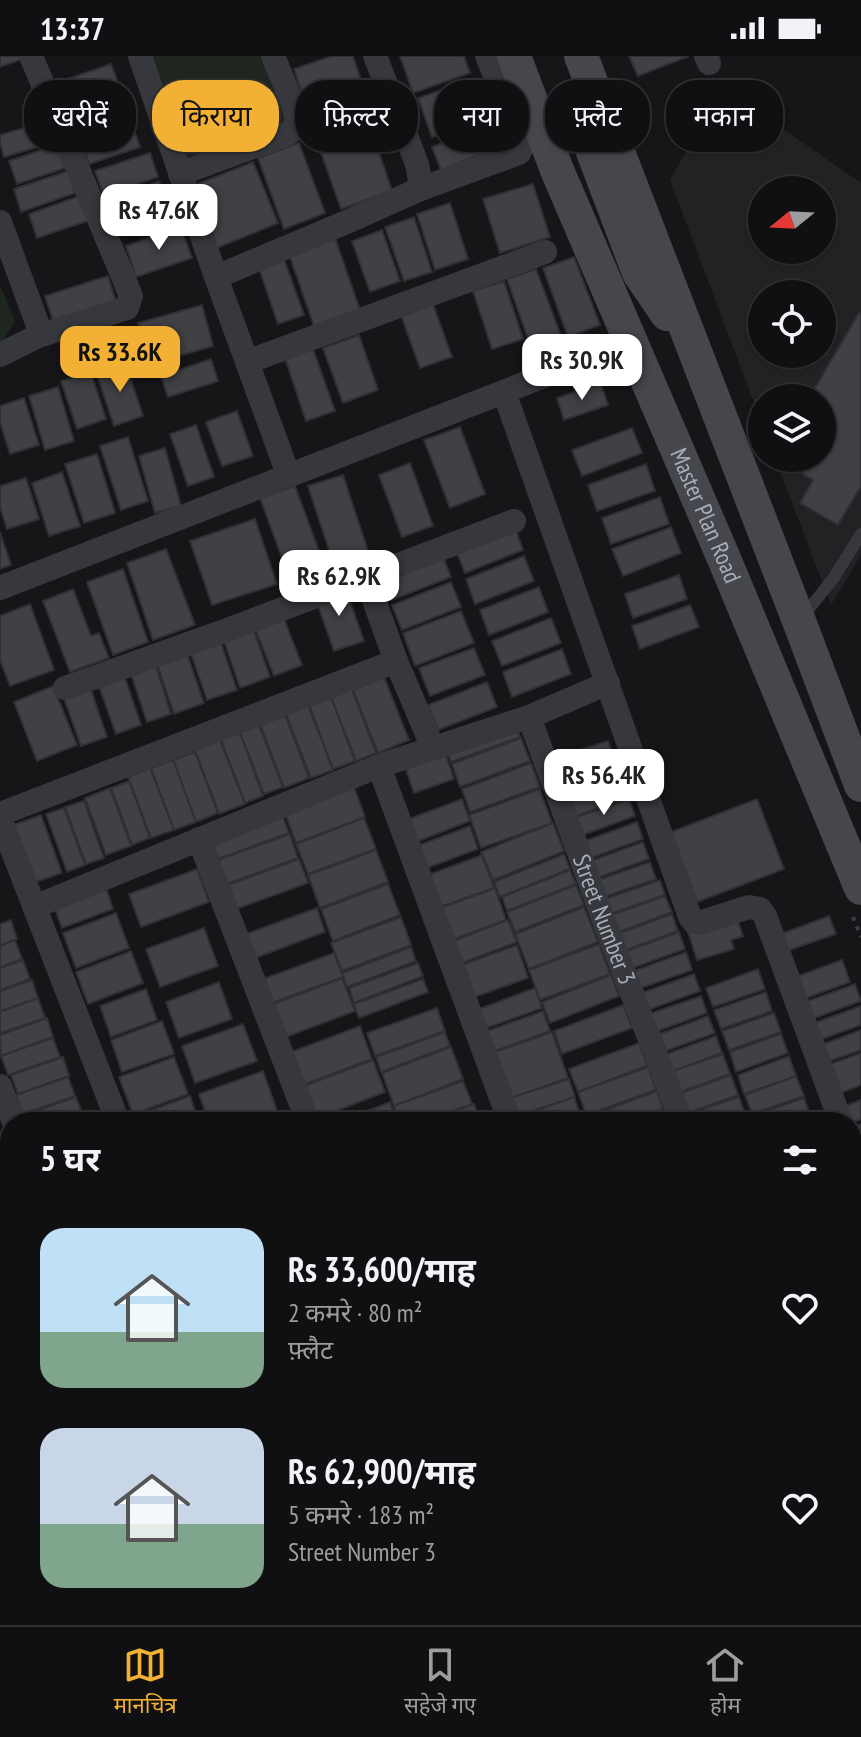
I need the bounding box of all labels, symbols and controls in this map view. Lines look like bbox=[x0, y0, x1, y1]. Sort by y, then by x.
text: 13:37 bbox=[40, 9, 105, 48]
chip: खरीदें bbox=[24, 80, 136, 152]
chip: किराया bbox=[152, 80, 279, 152]
chip: फ़िल्टर bbox=[295, 80, 418, 152]
chip: नया bbox=[434, 80, 529, 152]
chip: फ़्लैट bbox=[545, 80, 650, 152]
chip: मकान bbox=[666, 80, 783, 152]
north arrow bbox=[748, 176, 836, 264]
map controls bbox=[748, 176, 836, 472]
pin: Rs 47.6K bbox=[76, 184, 242, 252]
text: Rs 47.6K bbox=[118, 193, 200, 226]
button: locate bbox=[748, 280, 836, 368]
pin: Rs 33.6K bbox=[37, 326, 203, 394]
pin: Rs 30.9K bbox=[499, 334, 665, 402]
text: Rs 33.6K bbox=[78, 335, 162, 368]
text: Rs 30.9K bbox=[540, 343, 624, 376]
button: layers bbox=[748, 384, 836, 472]
street label: Master Plan Road bbox=[663, 443, 748, 587]
pin: Rs 62.9K bbox=[256, 550, 422, 618]
text: Rs 62.9K bbox=[297, 559, 381, 592]
pin: Rs 56.4K bbox=[521, 749, 687, 817]
text: Rs 56.4K bbox=[562, 758, 646, 791]
street label: Street Number 3 bbox=[566, 850, 643, 989]
text: 5 घर bbox=[40, 1136, 100, 1180]
icon: filters bbox=[778, 1138, 822, 1182]
text: Rs 33,600/माह bbox=[288, 1247, 476, 1291]
icon: home bbox=[104, 1260, 200, 1356]
icon: heart bbox=[778, 1286, 822, 1330]
text: 2 कमरे · 80 m² bbox=[288, 1296, 422, 1329]
text: फ़्लैट bbox=[288, 1333, 333, 1366]
text: Rs 62,900/माह bbox=[288, 1449, 476, 1493]
icon: home bbox=[104, 1460, 200, 1556]
icon: heart bbox=[778, 1486, 822, 1530]
text: 5 कमरे · 183 m² bbox=[288, 1498, 434, 1531]
text: Street Number 3 bbox=[288, 1535, 436, 1568]
tab: मानचित्र bbox=[114, 1643, 177, 1722]
tab: सहेजे गए bbox=[404, 1643, 476, 1722]
tab: होम bbox=[703, 1643, 747, 1722]

